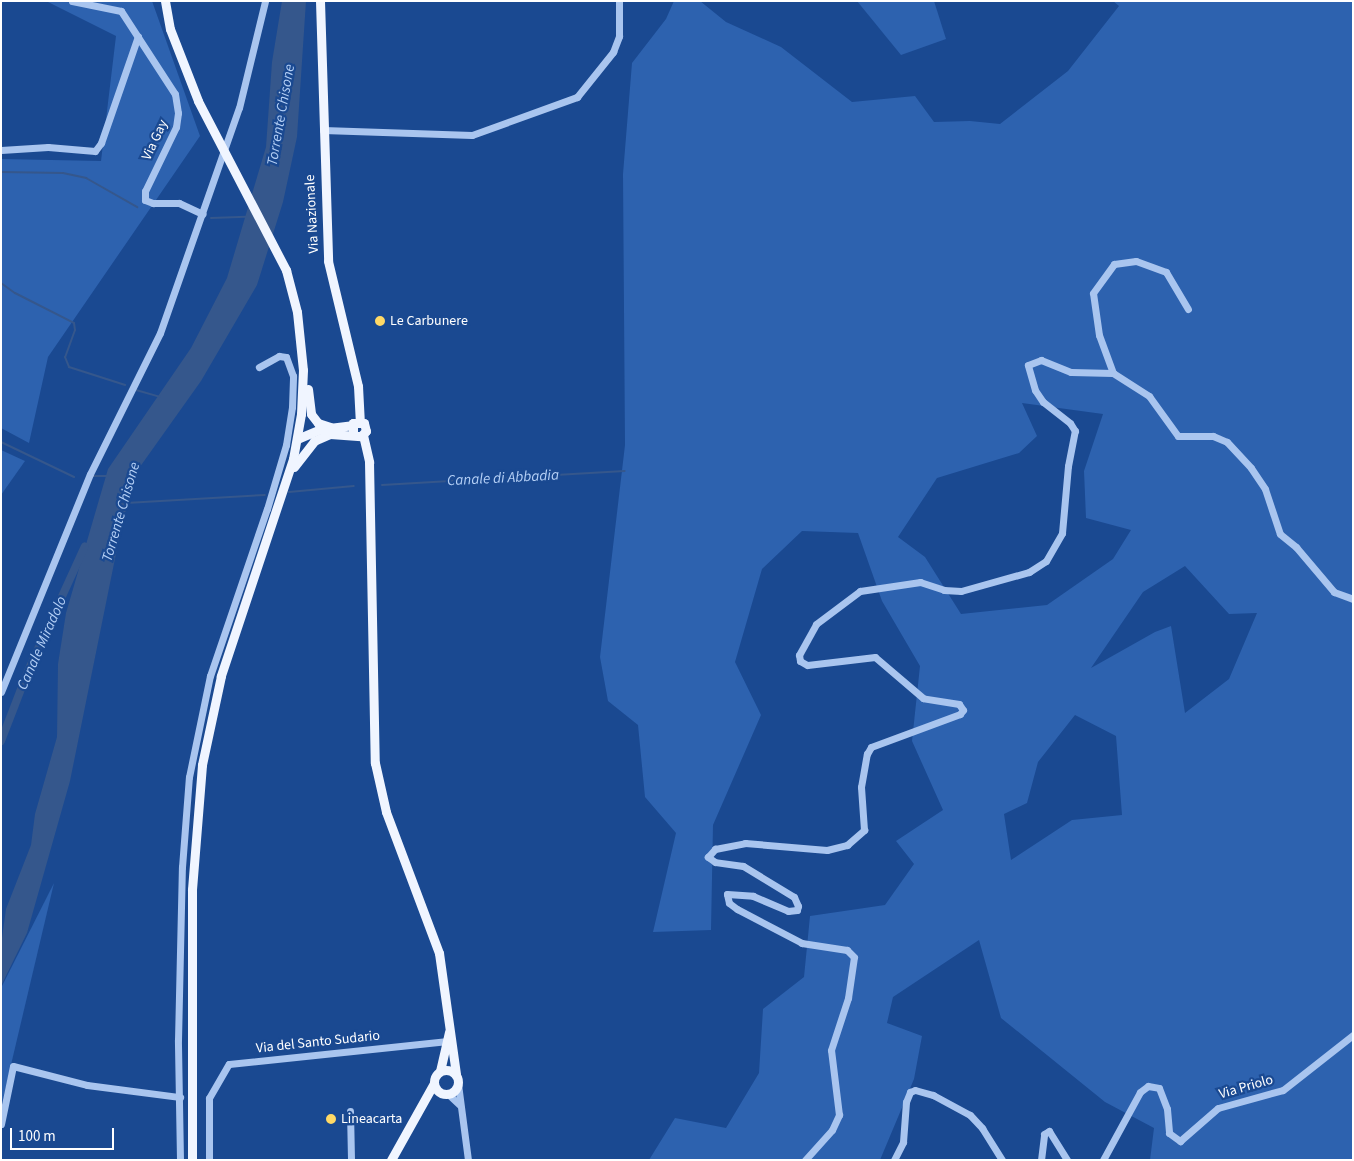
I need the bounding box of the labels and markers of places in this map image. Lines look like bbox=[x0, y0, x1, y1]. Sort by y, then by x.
place label: Le Carbunere bbox=[390, 313, 468, 329]
marker: Le Carbunere bbox=[374, 315, 386, 327]
place label: Lineacarta bbox=[341, 1111, 402, 1127]
marker: Lineacarta bbox=[325, 1113, 337, 1125]

